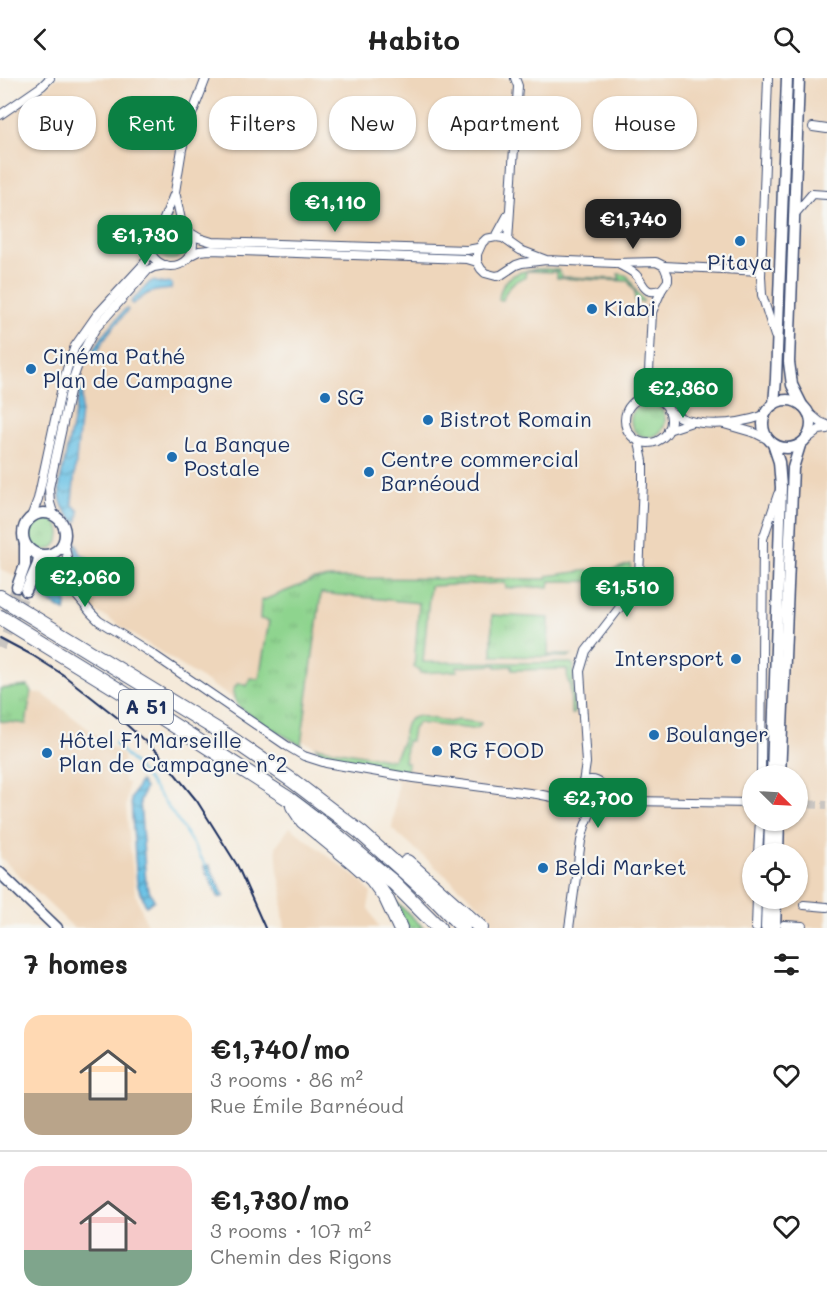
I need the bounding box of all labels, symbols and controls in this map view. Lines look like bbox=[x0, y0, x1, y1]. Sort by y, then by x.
text: Habito bbox=[367, 22, 460, 57]
icon: back bbox=[24, 23, 57, 56]
icon: search bbox=[770, 23, 803, 56]
chip: Buy bbox=[18, 96, 96, 150]
chip: Rent bbox=[108, 96, 197, 150]
chip: Filters bbox=[209, 96, 317, 150]
chip: New bbox=[329, 96, 416, 150]
chip: Apartment bbox=[428, 96, 581, 150]
chip: House bbox=[593, 96, 697, 150]
pin: €1,110 bbox=[286, 182, 384, 233]
text: €1,110 bbox=[304, 188, 366, 214]
pin: €1,740 bbox=[584, 199, 682, 250]
text: €1,740 bbox=[599, 205, 667, 231]
pin: €1,730 bbox=[96, 215, 194, 266]
text: €1,730 bbox=[111, 221, 179, 247]
marker: Pitaya bbox=[733, 234, 747, 248]
place label: Pitaya bbox=[707, 248, 773, 275]
place label: Kiabi bbox=[604, 294, 656, 321]
marker: Kiabi bbox=[585, 302, 599, 316]
place label: Cinéma Pathé Plan de Campagne bbox=[43, 342, 233, 393]
marker: Cinéma Pathé Plan de Campagne bbox=[24, 362, 38, 376]
pin: €2,360 bbox=[634, 368, 732, 419]
text: €2,360 bbox=[648, 374, 718, 400]
place label: SG bbox=[337, 383, 364, 410]
marker: SG bbox=[318, 391, 332, 405]
place label: Bistrot Romain bbox=[440, 405, 592, 432]
marker: Bistrot Romain bbox=[421, 413, 435, 427]
place label: La Banque Postale bbox=[184, 430, 291, 481]
place label: Centre commercial Barnéoud bbox=[381, 445, 579, 496]
marker: La Banque Postale bbox=[165, 450, 179, 464]
marker: Centre commercial Barnéoud bbox=[362, 465, 376, 479]
pin: €2,060 bbox=[36, 557, 134, 608]
text: €2,060 bbox=[49, 563, 121, 589]
pin: €1,510 bbox=[578, 567, 676, 618]
text: €1,510 bbox=[595, 573, 659, 599]
place label: Intersport bbox=[615, 644, 724, 671]
marker: Intersport bbox=[729, 652, 743, 666]
road number: A 51 bbox=[119, 690, 173, 724]
place label: Boulanger bbox=[666, 720, 769, 747]
place label: Hôtel F1 Marseille Plan de Campagne n°2 bbox=[59, 726, 287, 777]
marker: Boulanger bbox=[647, 728, 661, 742]
place label: RG FOOD bbox=[449, 736, 544, 763]
marker: RG FOOD bbox=[430, 744, 444, 758]
marker: Hôtel F1 Marseille Plan de Campagne n°2 bbox=[40, 746, 54, 760]
north arrow bbox=[742, 765, 808, 831]
map controls bbox=[742, 765, 808, 909]
pin: €2,700 bbox=[549, 778, 647, 829]
text: €2,700 bbox=[563, 784, 633, 810]
button: locate bbox=[742, 843, 808, 909]
place label: Beldi Market bbox=[555, 853, 687, 880]
marker: Beldi Market bbox=[536, 861, 550, 875]
text: 7 homes bbox=[24, 947, 128, 981]
icon: filters bbox=[770, 948, 803, 981]
text: €1,740/mo bbox=[210, 1032, 350, 1066]
icon: home bbox=[72, 1039, 144, 1111]
icon: heart bbox=[770, 1059, 803, 1092]
text: 3 rooms · 86 m² bbox=[210, 1066, 363, 1092]
text: Rue Émile Barnéoud bbox=[210, 1092, 404, 1118]
text: €1,730/mo bbox=[210, 1183, 349, 1217]
icon: home bbox=[72, 1190, 144, 1262]
icon: heart bbox=[770, 1210, 803, 1243]
text: 3 rooms · 107 m² bbox=[210, 1217, 371, 1243]
text: Chemin des Rigons bbox=[210, 1243, 392, 1269]

